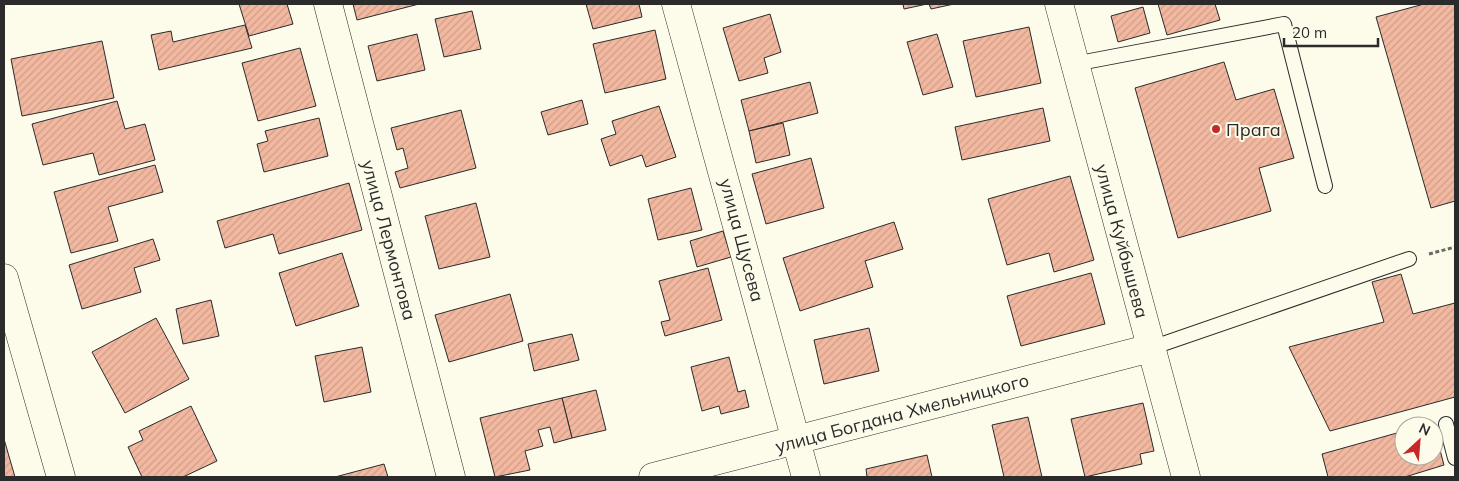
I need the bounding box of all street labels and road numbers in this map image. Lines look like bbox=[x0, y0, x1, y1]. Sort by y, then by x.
street label: улица Лермонтова bbox=[357, 157, 421, 323]
street label: улица Куйбышева bbox=[1090, 161, 1154, 321]
street label: улица Щусева bbox=[714, 176, 770, 304]
street label: улица Богдана Хмельницкого bbox=[773, 368, 1031, 458]

